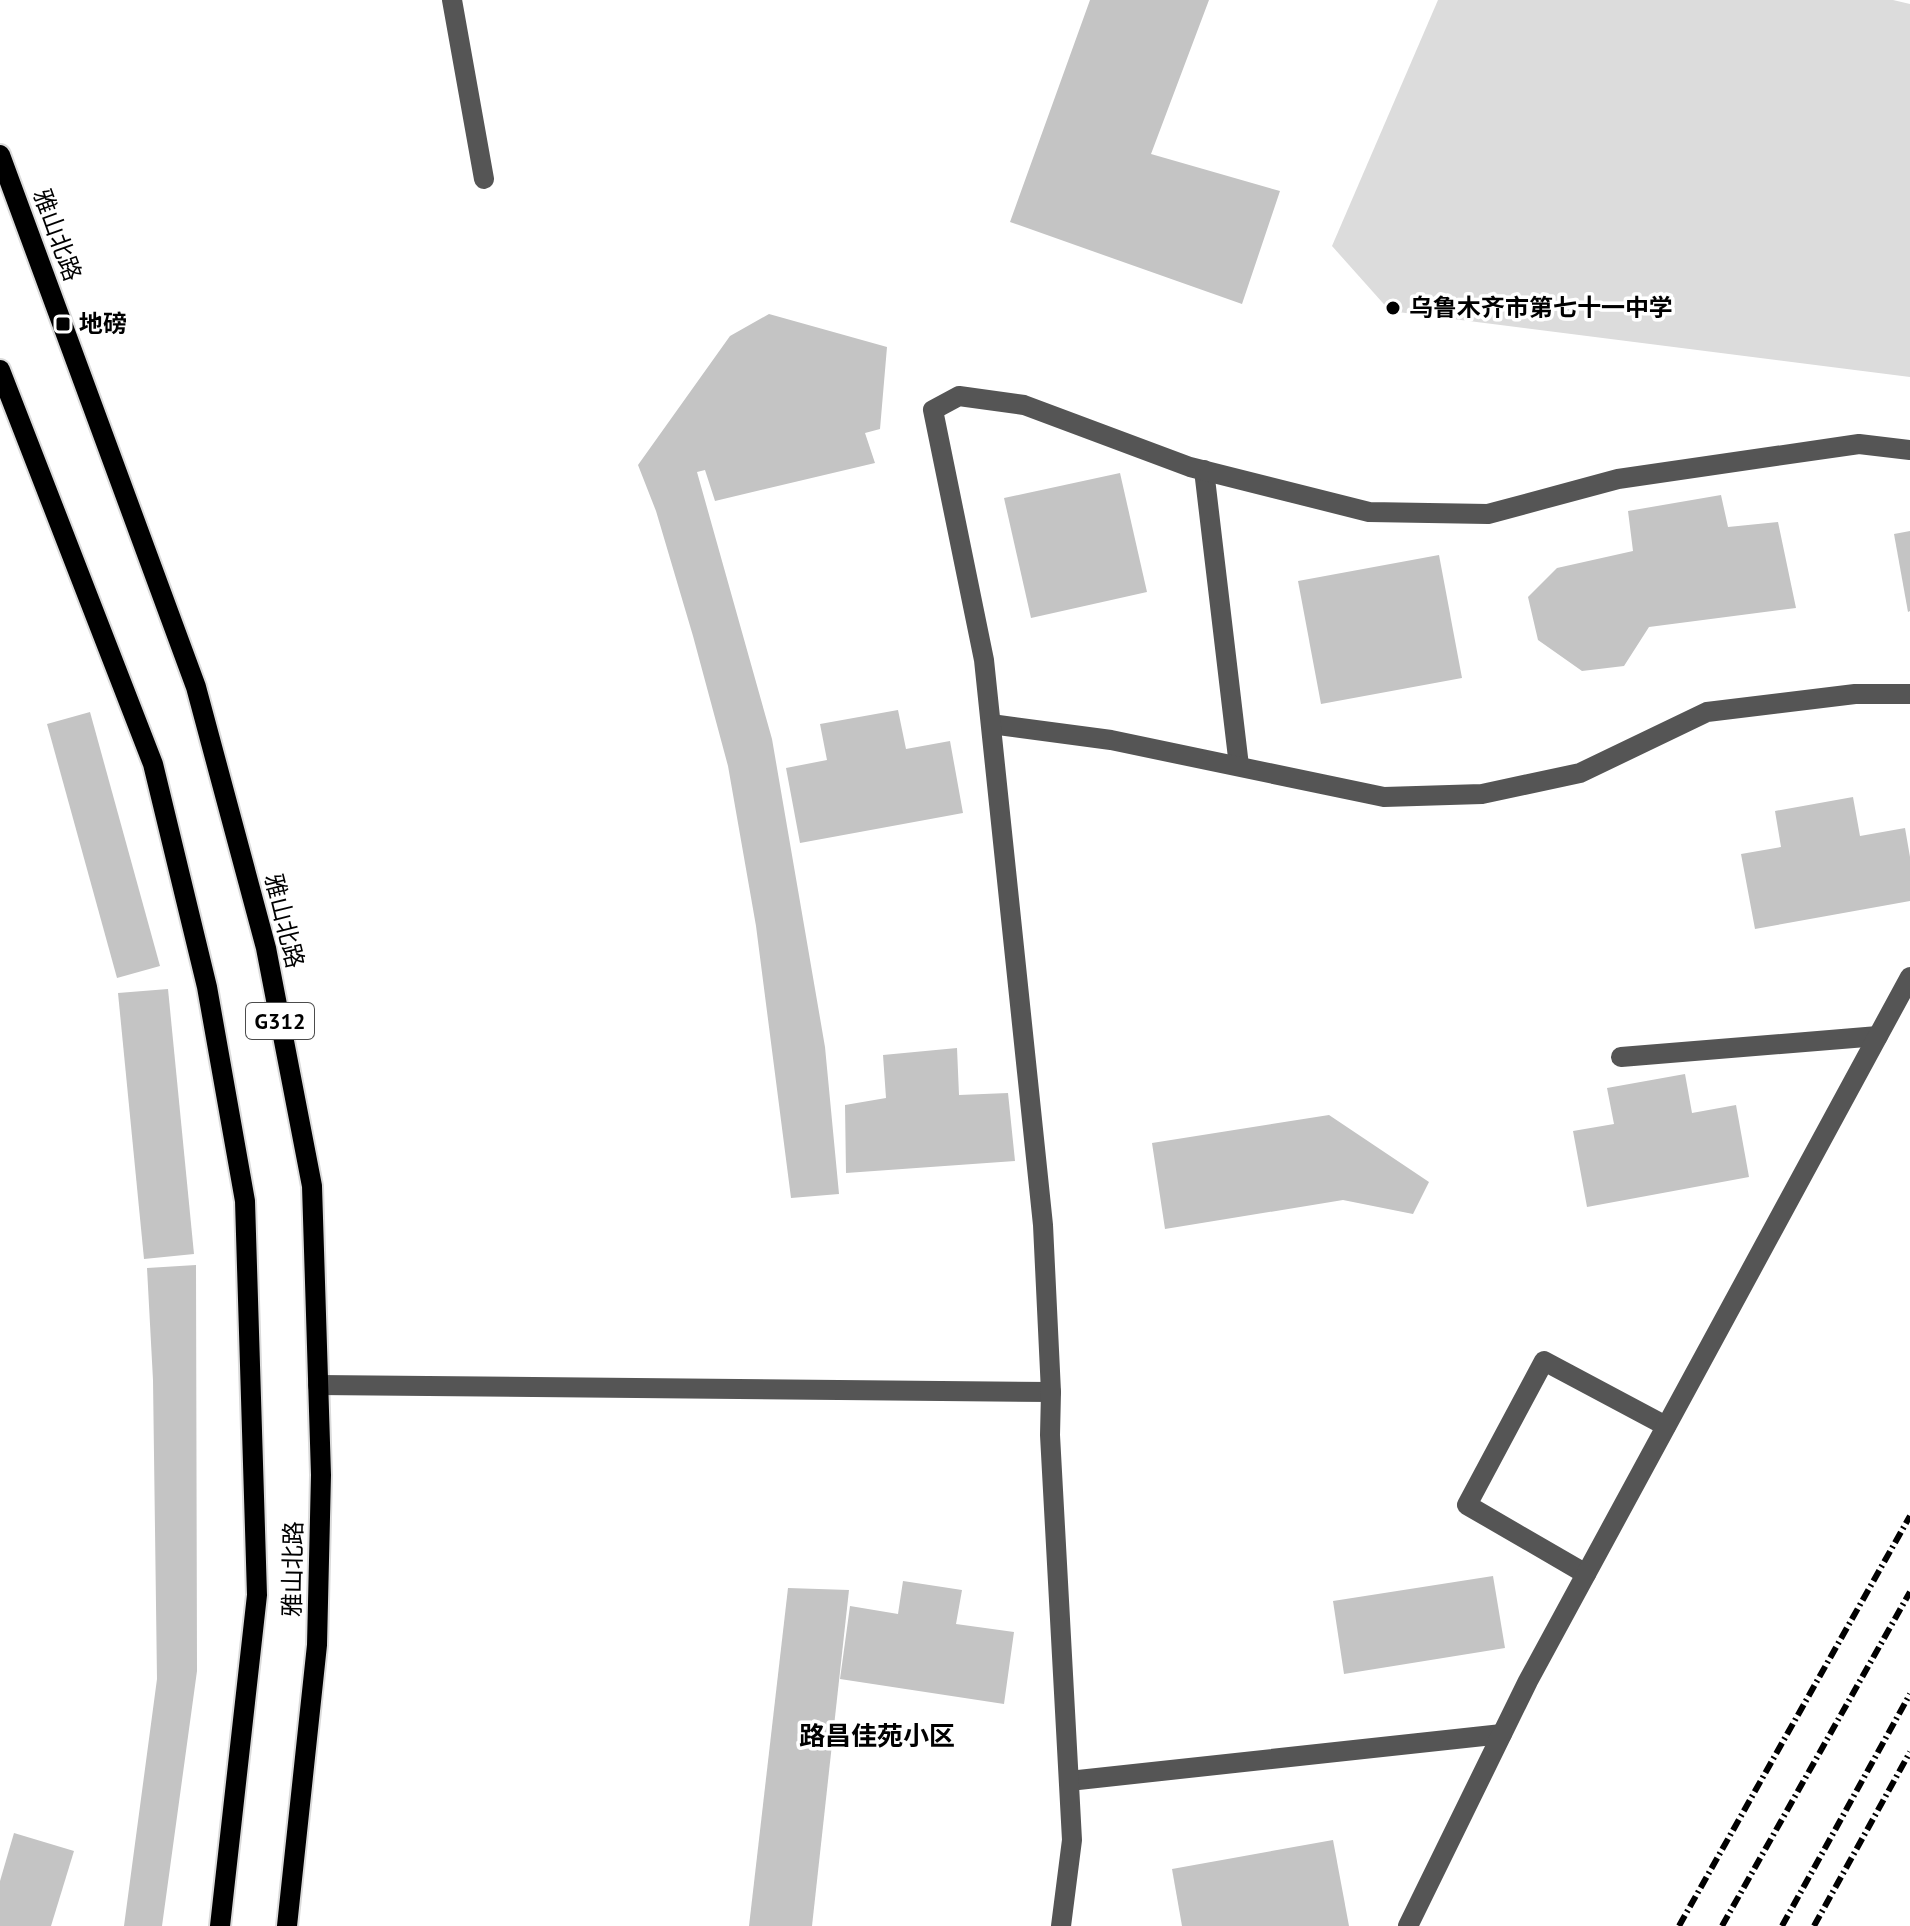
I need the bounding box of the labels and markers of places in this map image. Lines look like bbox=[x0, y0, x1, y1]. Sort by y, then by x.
place label: 乌鲁木齐市第七十一中学 bbox=[1409, 292, 1673, 323]
marker: 乌鲁木齐市第七十一中学 bbox=[1384, 299, 1402, 317]
place label: 地磅 bbox=[79, 308, 127, 339]
marker: 地磅 bbox=[54, 315, 72, 333]

